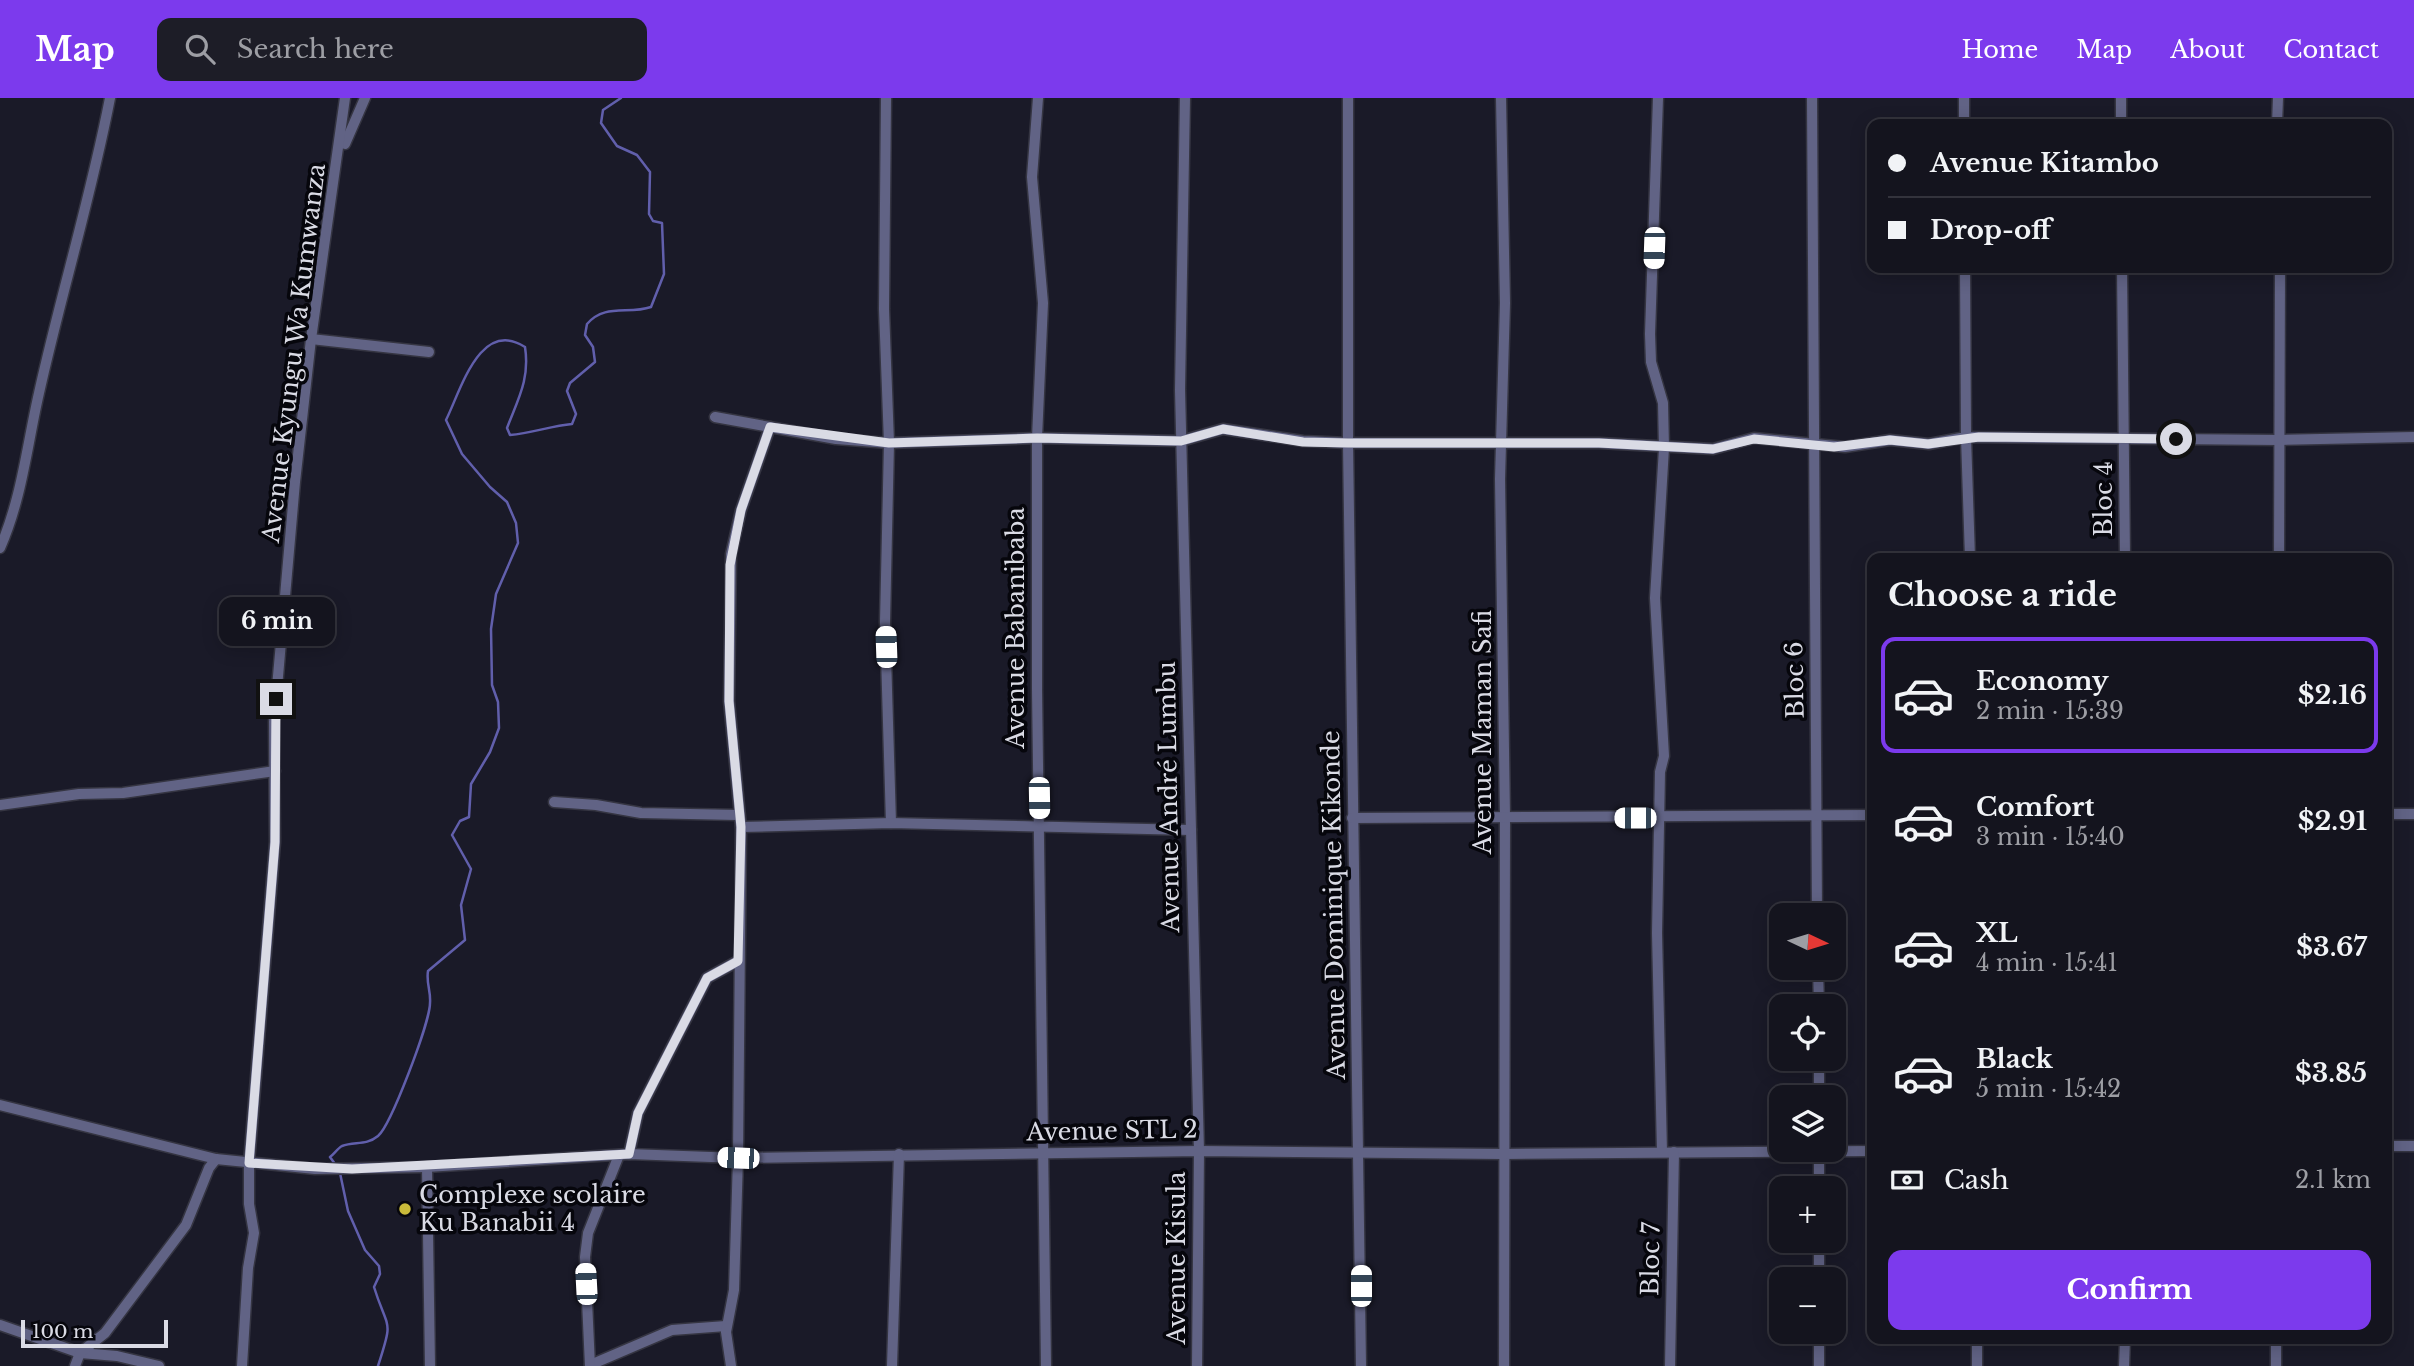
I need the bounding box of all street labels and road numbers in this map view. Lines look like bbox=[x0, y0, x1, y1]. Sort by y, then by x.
street label: Avenue Kyungu Wa Kumwanza bbox=[256, 161, 331, 545]
street label: Bloc 4 bbox=[2089, 461, 2118, 537]
street label: Avenue Babanibaba bbox=[1001, 506, 1030, 750]
street label: Avenue Maman Safi bbox=[1468, 610, 1497, 855]
street label: Bloc 6 bbox=[1779, 641, 1810, 719]
street label: Avenue André Lumbu bbox=[1152, 661, 1185, 934]
street label: Avenue Dominique Kikonde bbox=[1316, 730, 1351, 1081]
street label: Avenue STL 2 bbox=[1025, 1115, 1198, 1147]
street label: Avenue Kisula bbox=[1162, 1171, 1191, 1346]
street label: Bloc 7 bbox=[1635, 1221, 1666, 1296]

